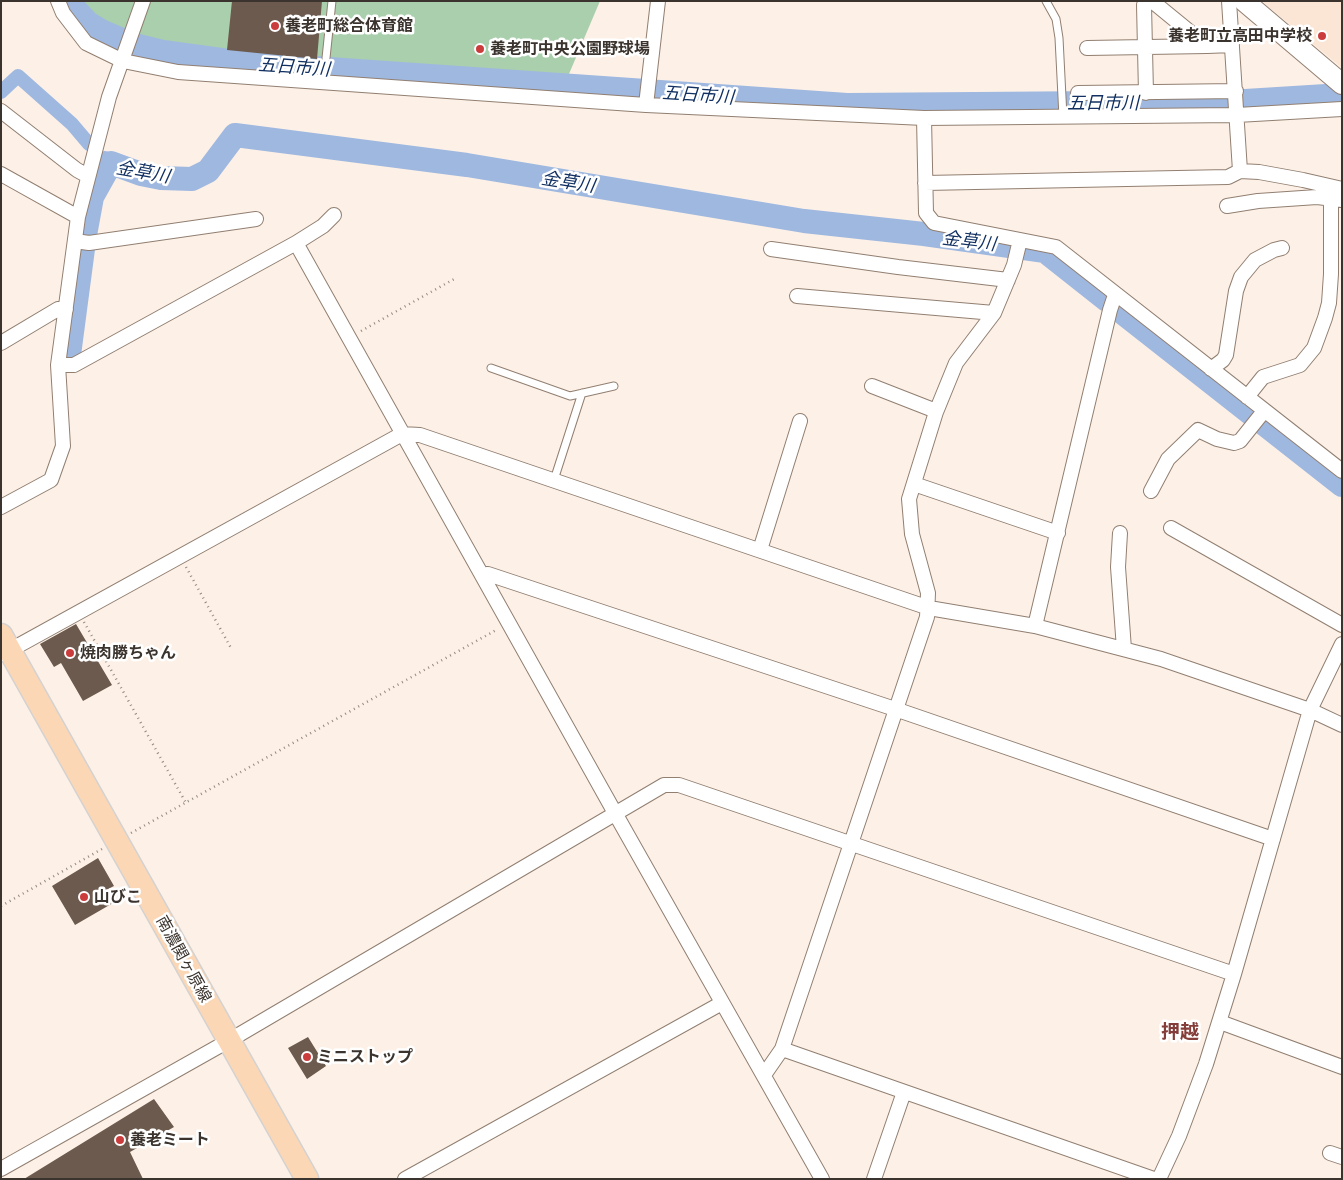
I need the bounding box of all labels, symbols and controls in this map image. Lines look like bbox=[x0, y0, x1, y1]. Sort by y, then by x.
place label: 養老町総合体育館 bbox=[285, 16, 413, 36]
marker: 養老町総合体育館 bbox=[269, 20, 281, 32]
place label: 養老町立高田中学校 bbox=[1168, 26, 1312, 46]
marker: 養老町立高田中学校 bbox=[1316, 30, 1328, 42]
place label: 養老町中央公園野球場 bbox=[490, 39, 650, 59]
marker: 養老町中央公園野球場 bbox=[474, 43, 486, 55]
water label: 五日市川 bbox=[257, 54, 331, 80]
water label: 五日市川 bbox=[661, 82, 735, 108]
water label: 五日市川 bbox=[1067, 92, 1139, 114]
water label: 金草川 bbox=[115, 157, 171, 187]
water label: 金草川 bbox=[540, 167, 596, 197]
water label: 金草川 bbox=[941, 227, 997, 255]
place label: 焼肉勝ちゃん bbox=[80, 643, 176, 663]
marker: 焼肉勝ちゃん bbox=[64, 647, 76, 659]
place label: 山びこ bbox=[94, 887, 142, 907]
marker: 山びこ bbox=[78, 891, 90, 903]
street label: 南濃関ヶ原線 bbox=[152, 912, 216, 1006]
district label: 押越 bbox=[1161, 1021, 1199, 1043]
place label: ミニストップ bbox=[317, 1047, 413, 1067]
marker: ミニストップ bbox=[301, 1051, 313, 1063]
place label: 養老ミート bbox=[130, 1130, 210, 1150]
marker: 養老ミート bbox=[114, 1134, 126, 1146]

